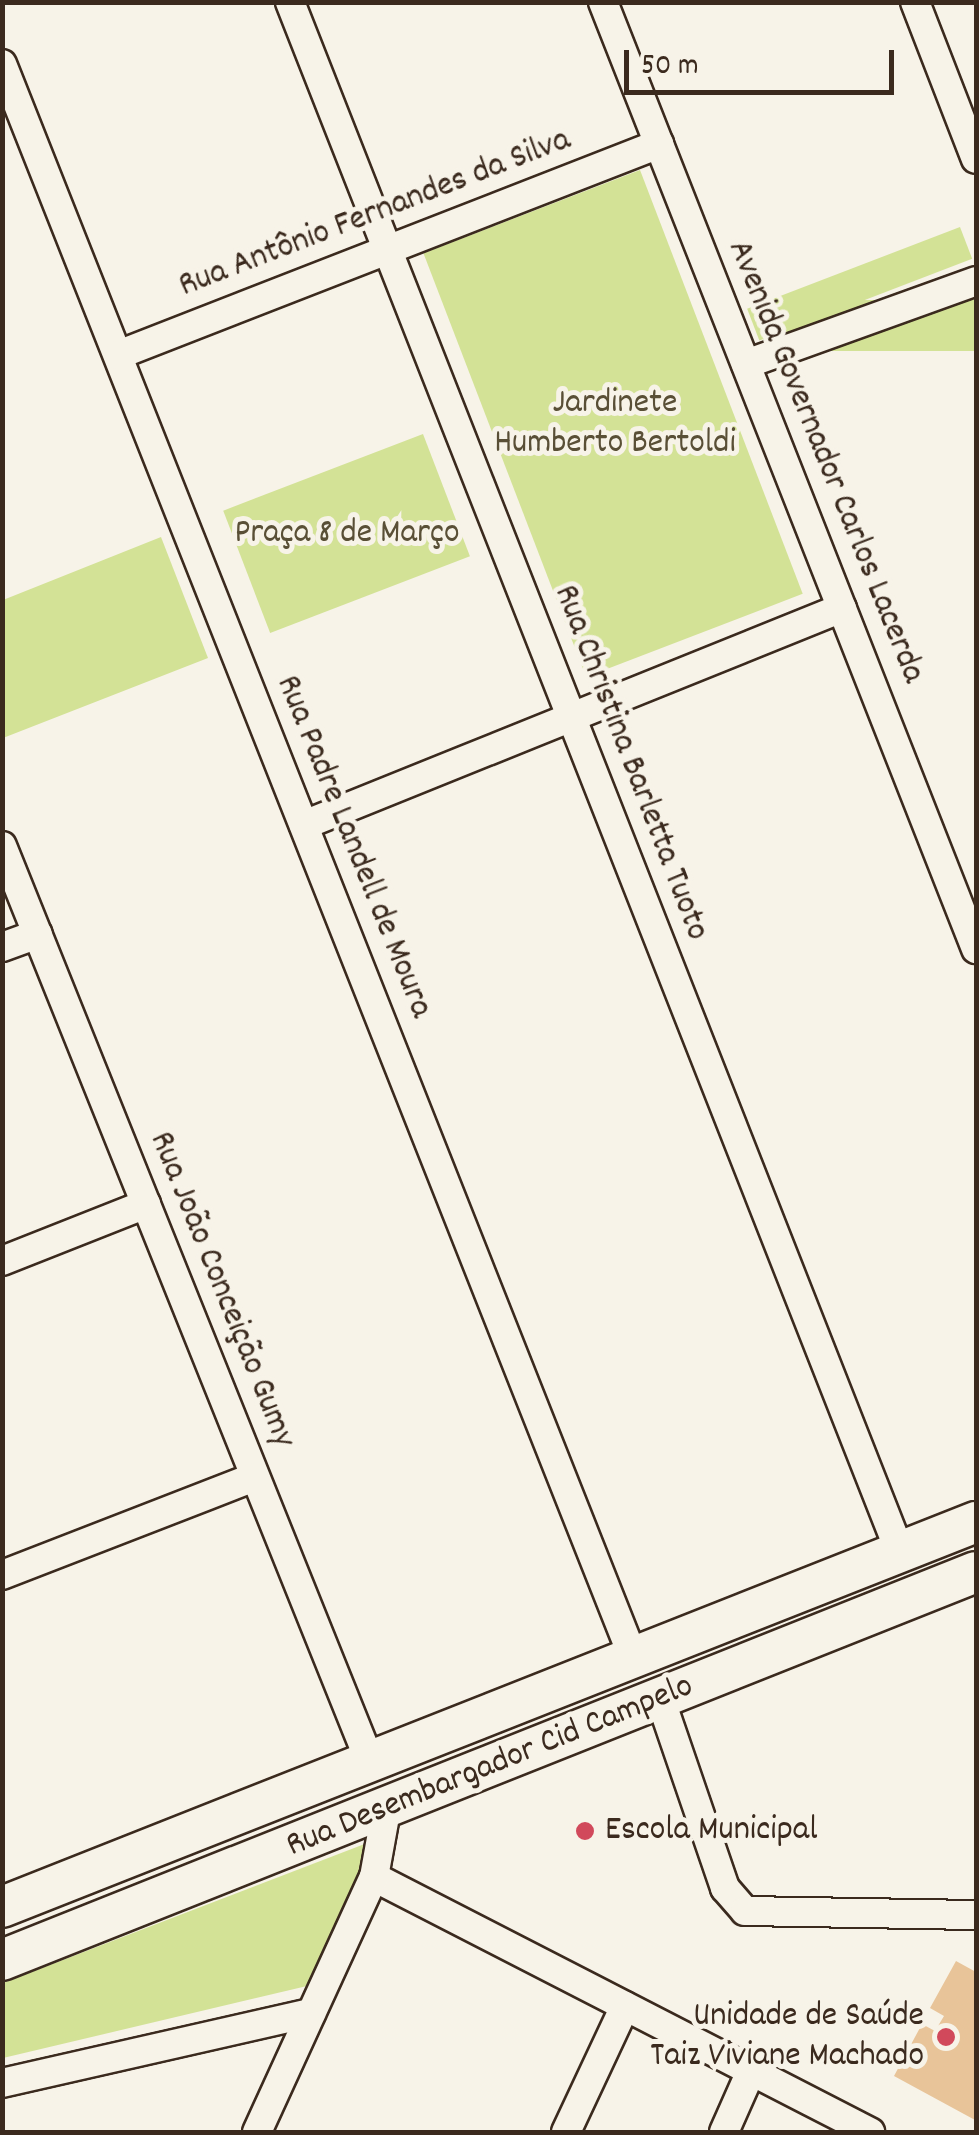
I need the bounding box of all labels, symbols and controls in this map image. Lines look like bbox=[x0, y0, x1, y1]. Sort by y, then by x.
scale bar bbox=[629, 30, 899, 92]
text: 50 m bbox=[641, 46, 699, 89]
street label: Rua Antônio Fernandes da Silva bbox=[173, 120, 577, 308]
street label: Avenida Governador Carlos Lacerda bbox=[717, 235, 933, 689]
park label: Jardinete Humberto Bertoldi bbox=[494, 383, 736, 465]
park label: Praça 8 de Março bbox=[234, 513, 460, 555]
street label: Rua Christina Barletta Tuoto bbox=[543, 579, 717, 947]
street label: Rua Padre Landell de Moura bbox=[265, 670, 441, 1024]
street label: Rua João Conceição Gumy bbox=[138, 1126, 304, 1454]
street label: Rua Desembargador Cid Campelo bbox=[281, 1666, 699, 1868]
place label: Escola Municipal bbox=[605, 1810, 818, 1852]
marker: Escola Municipal bbox=[574, 1820, 596, 1842]
place label: Unidade de Saúde Taiz Viviane Machado bbox=[650, 1996, 924, 2078]
marker: Unidade de Saúde Taiz Viviane Machado bbox=[933, 2024, 959, 2050]

